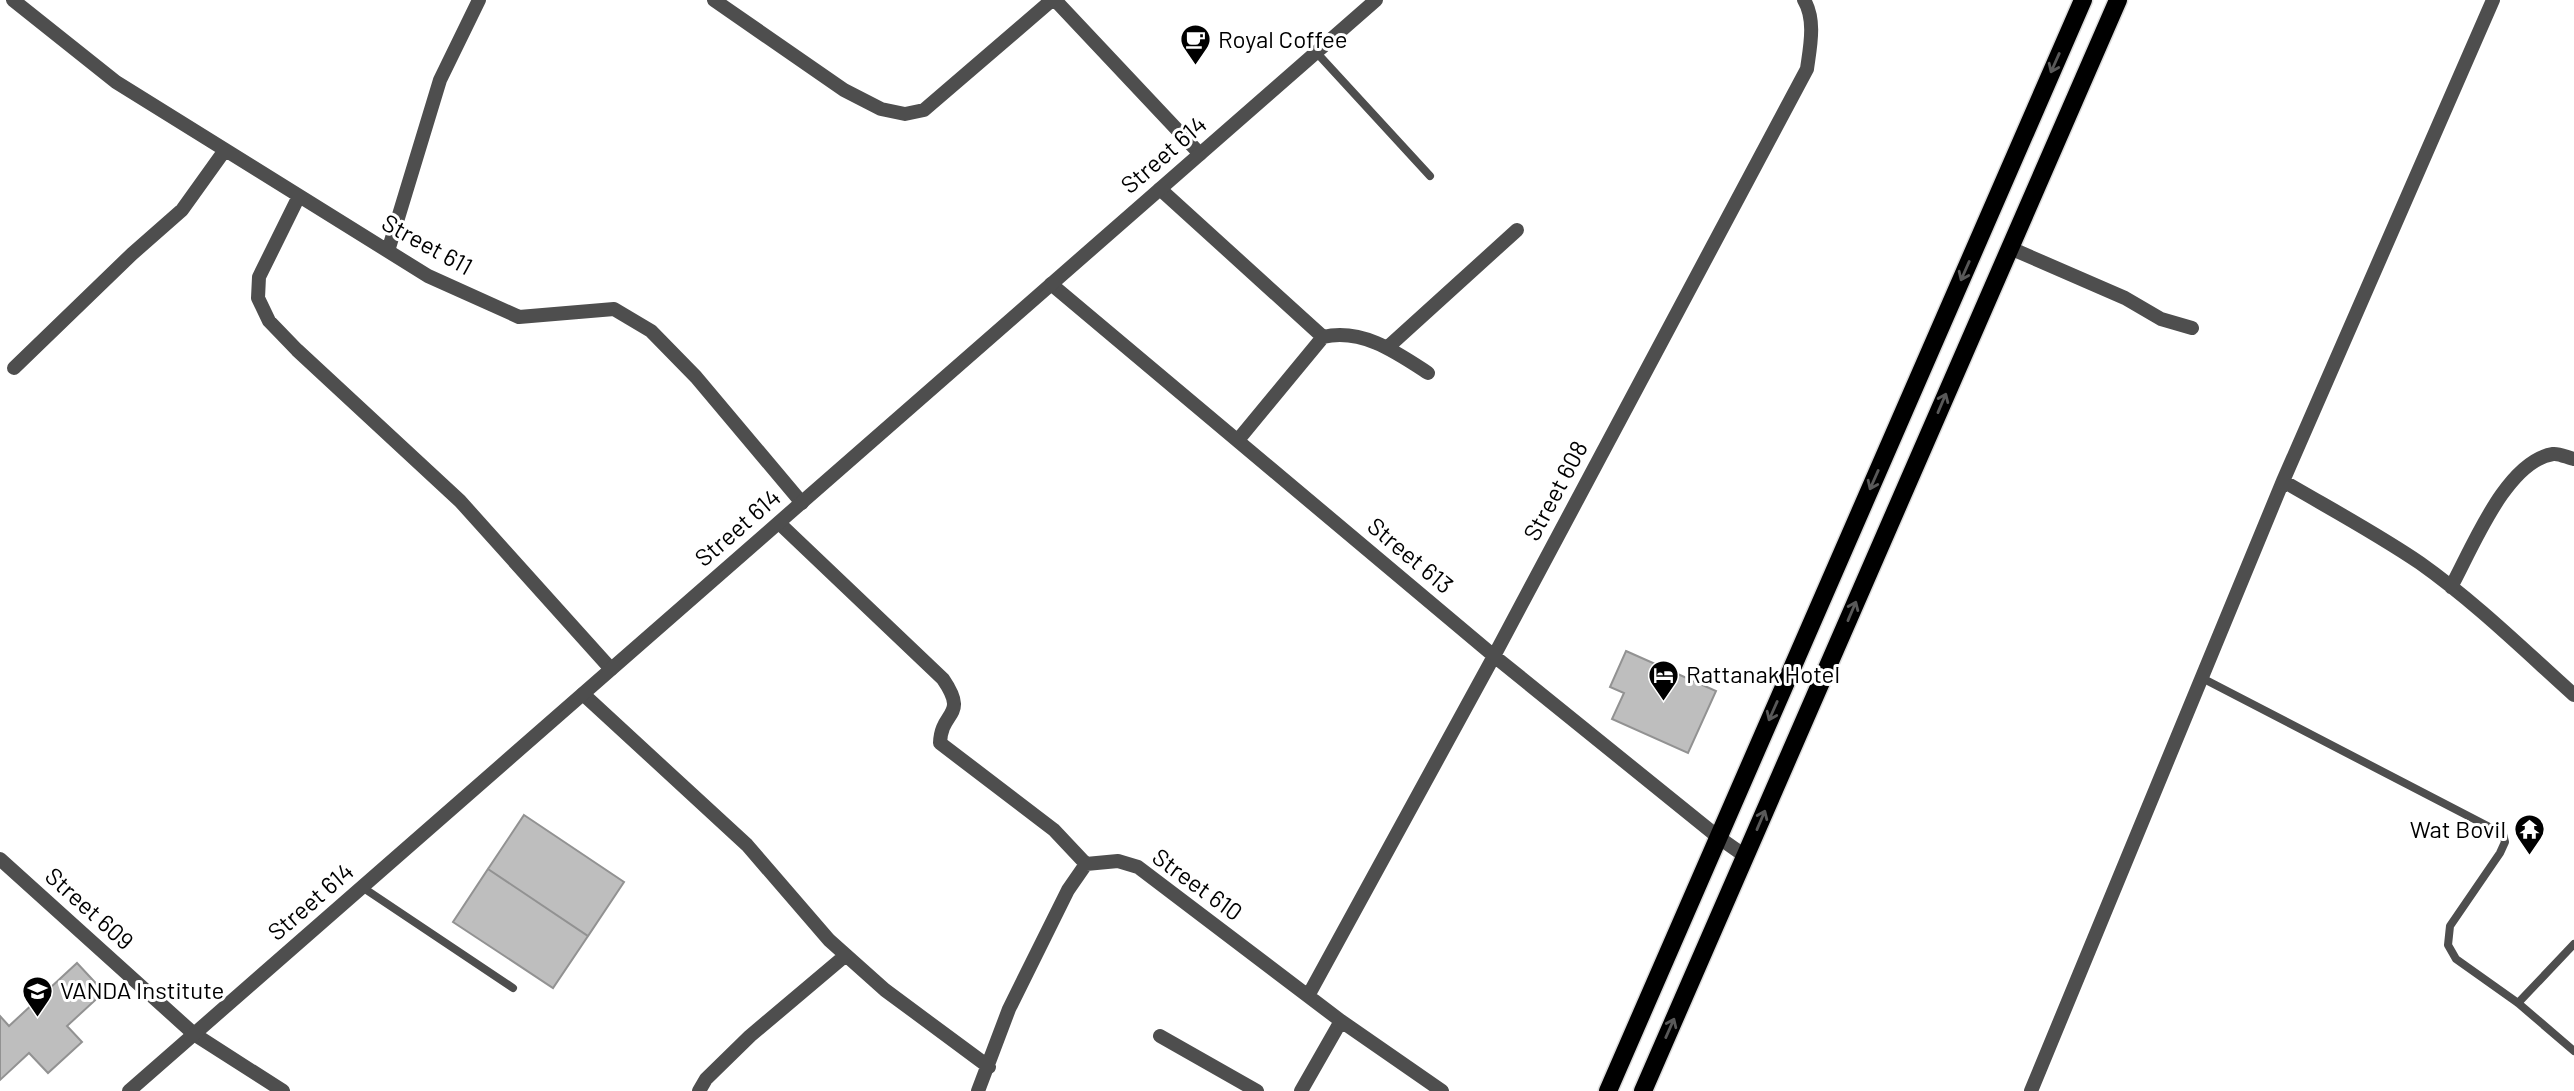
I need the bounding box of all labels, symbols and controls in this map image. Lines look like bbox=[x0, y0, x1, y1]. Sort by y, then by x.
cafe icon: Royal Coffee bbox=[1178, 23, 1212, 67]
place label: Royal Coffee bbox=[1218, 24, 1348, 53]
one-way arrow bbox=[2048, 51, 2061, 73]
street label: Street 614 bbox=[1114, 109, 1212, 199]
street label: Street 611 bbox=[377, 207, 478, 280]
one-way arrow bbox=[1957, 260, 1970, 281]
one-way arrow bbox=[1936, 392, 1949, 414]
street label: Street 608 bbox=[1516, 435, 1593, 545]
one-way arrow bbox=[1867, 469, 1880, 490]
street label: Street 614 bbox=[688, 482, 786, 572]
street label: Street 613 bbox=[1362, 511, 1460, 599]
one-way arrow bbox=[1846, 601, 1859, 623]
hotel icon: Rattanak Hotel bbox=[1646, 658, 1680, 702]
place label: Rattanak Hotel bbox=[1686, 659, 1840, 688]
one-way arrow bbox=[1766, 700, 1779, 721]
one-way arrow bbox=[1755, 810, 1768, 831]
temple icon: Wat Bovil bbox=[2512, 813, 2546, 857]
place label: Wat Bovil bbox=[2410, 814, 2506, 843]
street label: Street 610 bbox=[1147, 841, 1249, 926]
street label: Street 614 bbox=[261, 856, 359, 946]
street label: Street 609 bbox=[40, 861, 140, 955]
school or university icon: VANDA Institute bbox=[20, 974, 54, 1018]
place label: VANDA Institute bbox=[60, 975, 224, 1004]
one-way arrow bbox=[1664, 1018, 1677, 1040]

